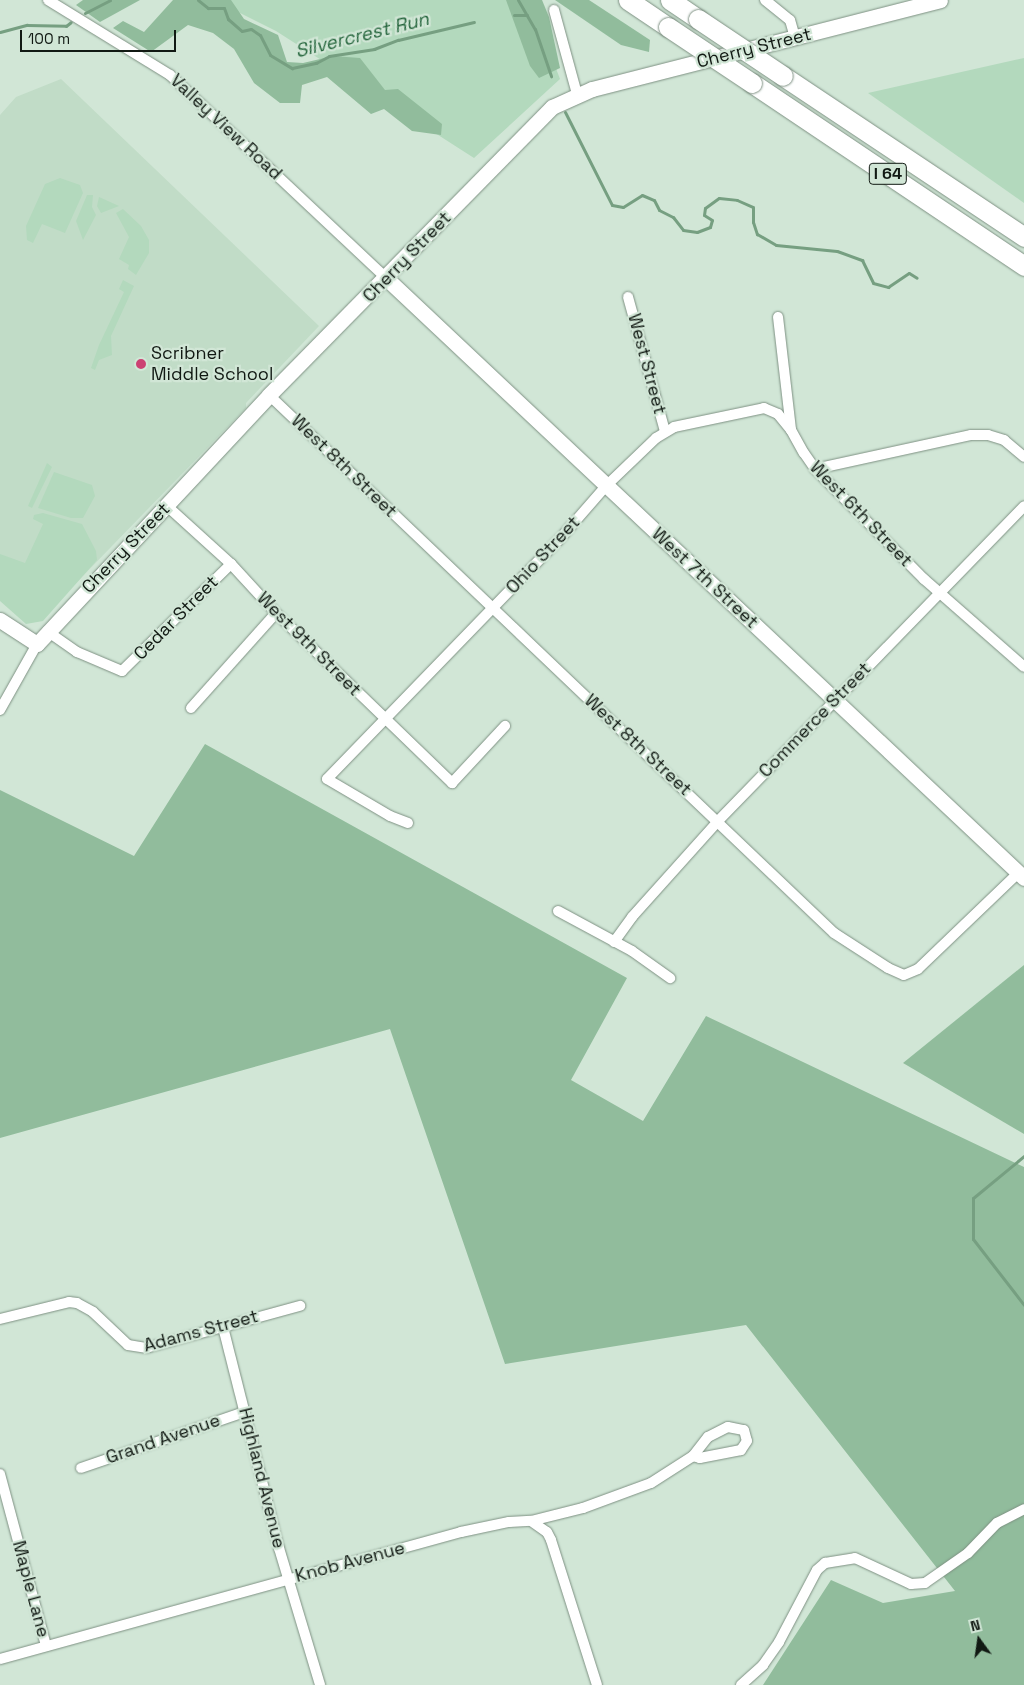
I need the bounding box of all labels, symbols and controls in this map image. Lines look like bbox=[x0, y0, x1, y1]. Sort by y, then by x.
water label: Silvercrest Run bbox=[293, 7, 431, 63]
scale bar bbox=[22, 20, 179, 52]
street label: Cherry Street bbox=[694, 23, 814, 73]
text: 100 m bbox=[28, 29, 70, 48]
street label: Valley View Road bbox=[166, 70, 286, 184]
road number: I 64 bbox=[868, 160, 908, 188]
street label: Cherry Street bbox=[358, 207, 456, 307]
street label: West Street bbox=[623, 311, 671, 417]
place label: Scribner Middle School bbox=[151, 343, 273, 386]
marker: Scribner Middle School bbox=[135, 358, 147, 370]
street label: West 8th Street bbox=[287, 410, 401, 522]
street label: West 6th Street bbox=[805, 457, 917, 571]
street label: Cherry Street bbox=[77, 498, 175, 598]
street label: Ohio Street bbox=[502, 512, 584, 598]
street label: West 7th Street bbox=[647, 523, 763, 633]
street label: Cedar Street bbox=[129, 571, 223, 665]
street label: West 9th Street bbox=[252, 587, 366, 701]
street label: Commerce Street bbox=[754, 658, 876, 782]
street label: West 8th Street bbox=[580, 690, 696, 800]
street label: Adams Street bbox=[141, 1305, 261, 1357]
street label: Highland Avenue bbox=[234, 1405, 290, 1551]
street label: Grand Avenue bbox=[103, 1409, 223, 1469]
street label: Knob Avenue bbox=[293, 1537, 407, 1587]
street label: Maple Lane bbox=[8, 1538, 54, 1640]
north arrow bbox=[954, 1615, 1004, 1665]
text: N bbox=[969, 1616, 982, 1635]

